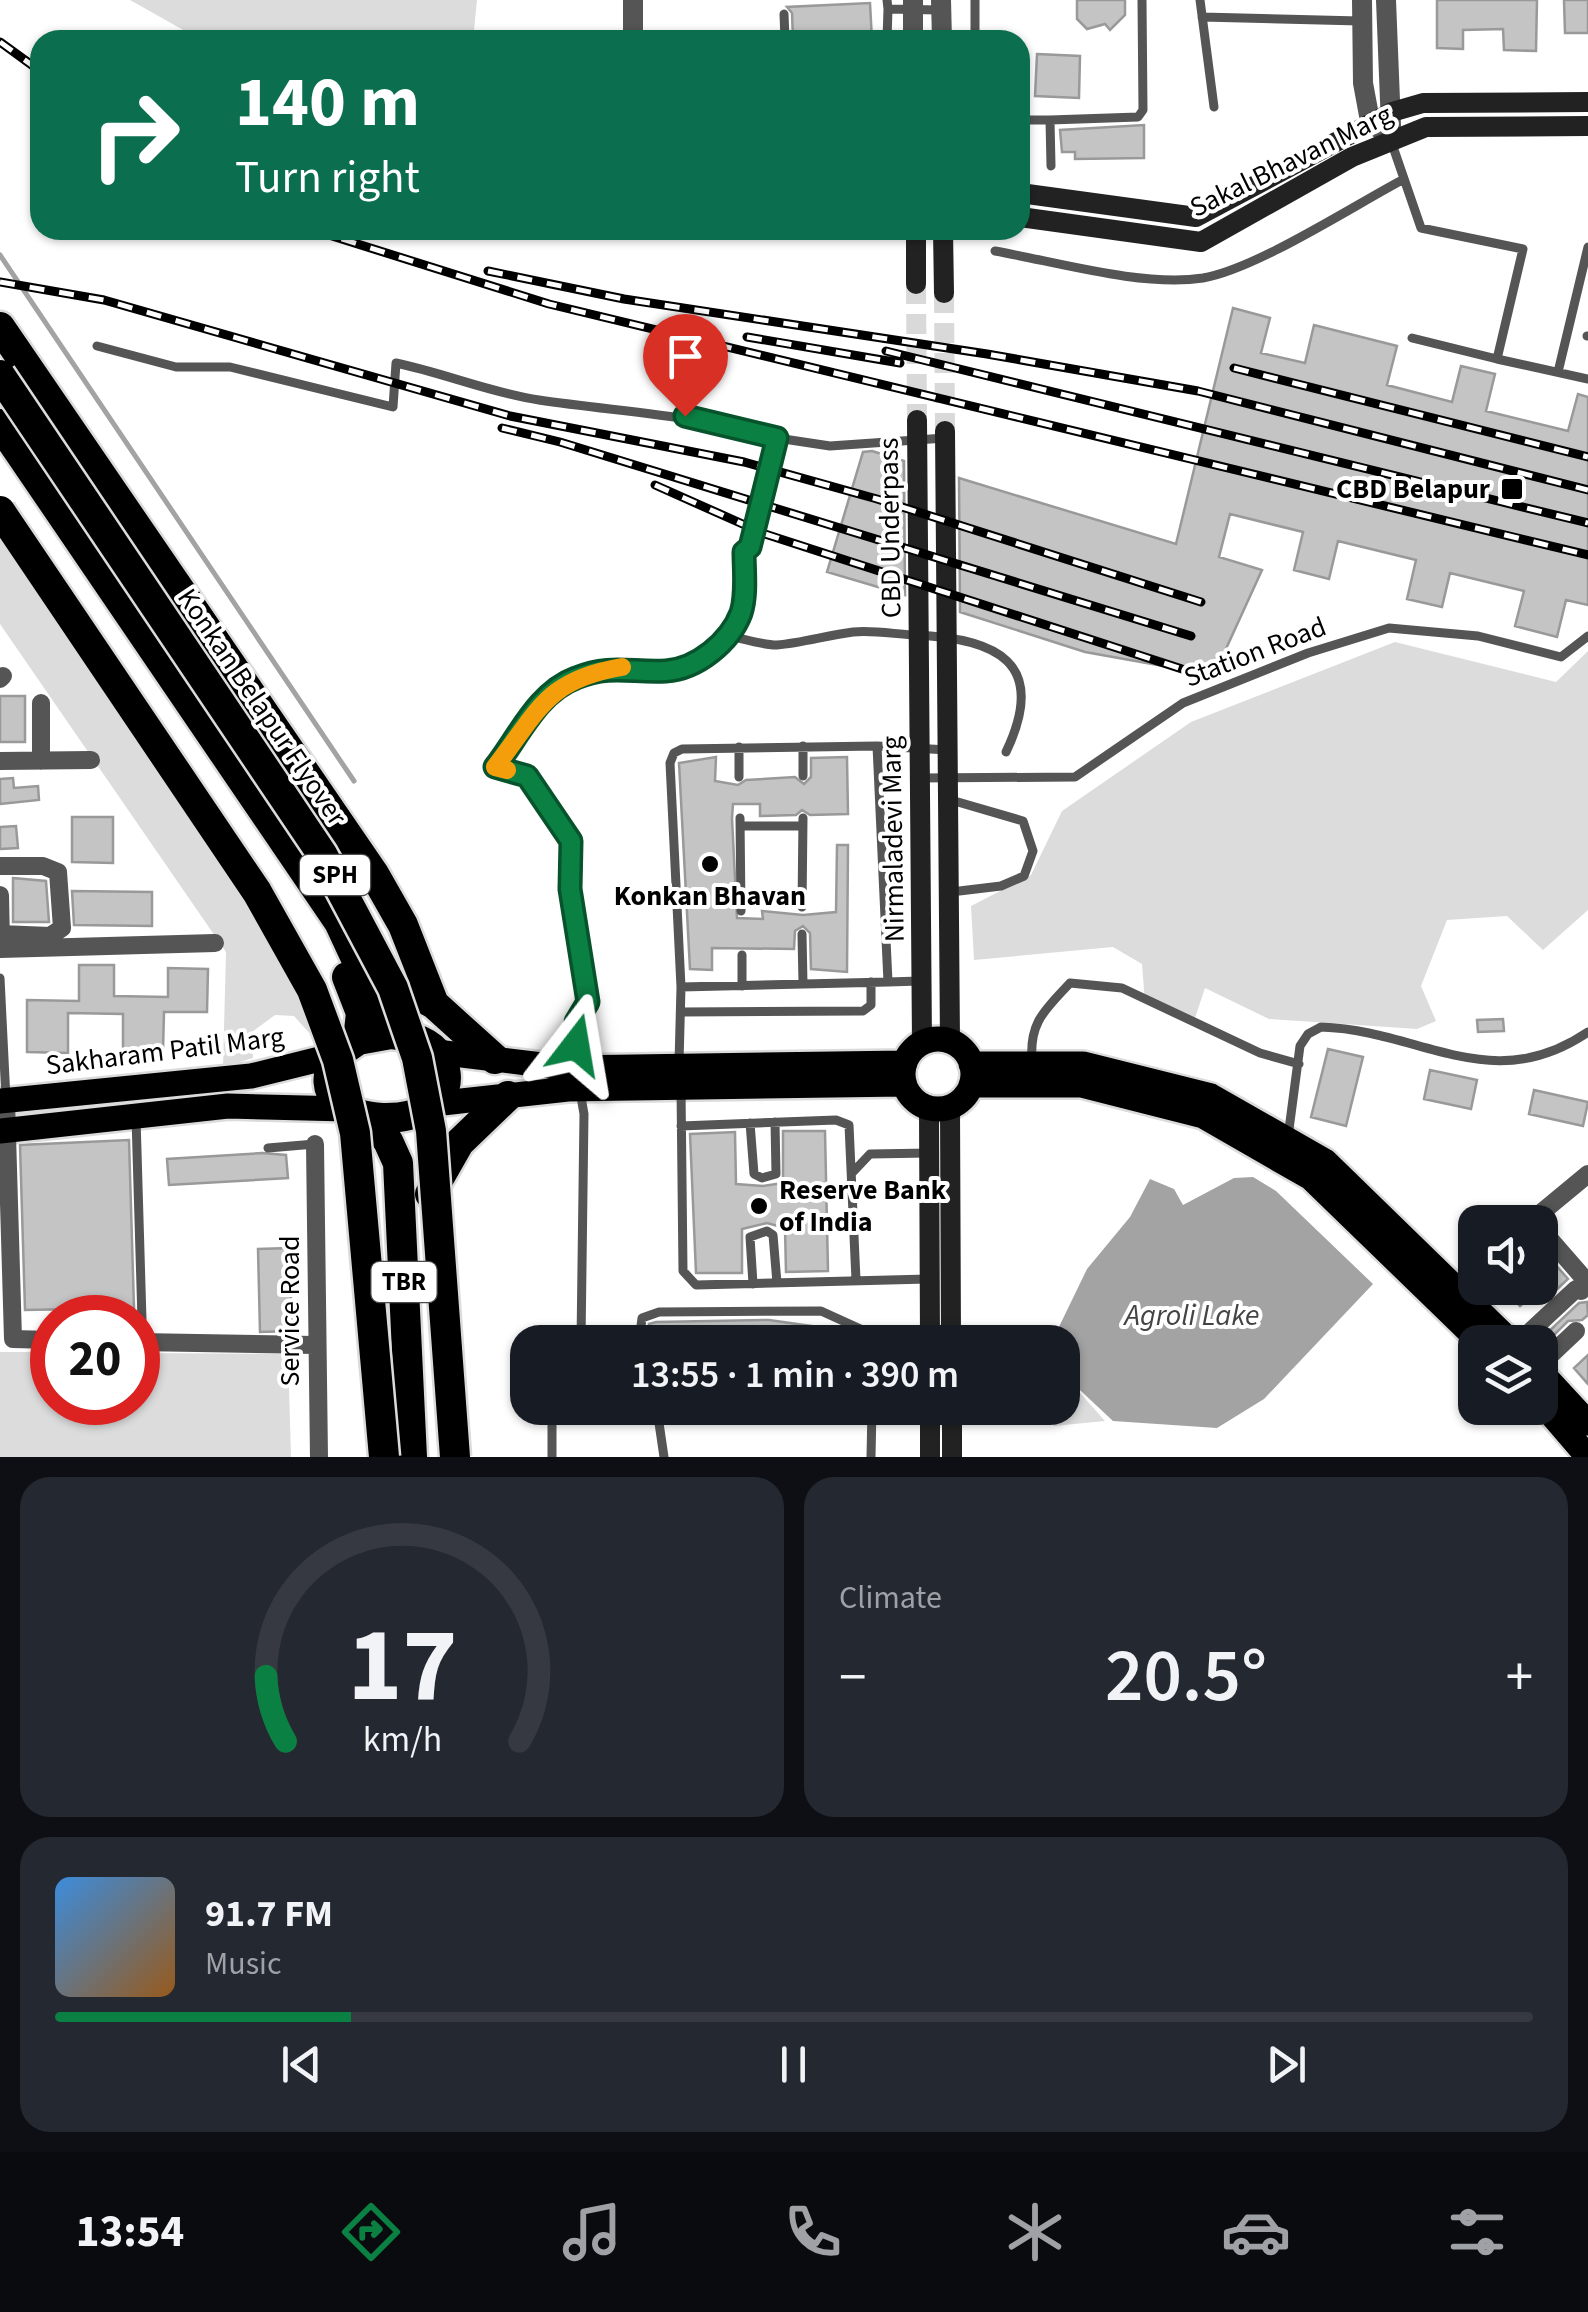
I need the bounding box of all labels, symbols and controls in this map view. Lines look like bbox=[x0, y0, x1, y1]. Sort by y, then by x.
text: 140 m bbox=[235, 53, 420, 153]
icon: right bbox=[70, 70, 200, 200]
street label: Sakal Bhavan Marg bbox=[1183, 95, 1399, 227]
text: Turn right bbox=[235, 146, 420, 210]
pin bbox=[643, 314, 728, 417]
icon: arrive bbox=[658, 329, 713, 384]
street label: CBD Underpass bbox=[868, 437, 912, 619]
place label: CBD Belapur bbox=[1336, 469, 1491, 509]
marker: CBD Belapur bbox=[1499, 476, 1525, 502]
street label: Konkan Belapur Flyover bbox=[168, 580, 357, 834]
street label: Station Road bbox=[1178, 607, 1332, 697]
street label: Nirmaladevi Marg bbox=[871, 735, 915, 943]
marker: Konkan Bhavan bbox=[699, 853, 721, 875]
road number: SPH bbox=[300, 855, 370, 895]
place label: Konkan Bhavan bbox=[614, 876, 806, 916]
position arrow bbox=[524, 993, 628, 1097]
street label: Sakharam Patil Marg bbox=[44, 1017, 286, 1085]
place label: Reserve Bank of India bbox=[779, 1170, 947, 1242]
marker: Reserve Bank of India bbox=[748, 1195, 770, 1217]
map controls bbox=[1458, 1205, 1558, 1425]
button: sound bbox=[1458, 1205, 1558, 1305]
street label: Service Road bbox=[270, 1236, 310, 1387]
road number: TBR bbox=[372, 1262, 436, 1302]
water label: Agroli Lake bbox=[1123, 1294, 1259, 1337]
speed limit sign: 20 bbox=[30, 1295, 160, 1425]
button: layers bbox=[1458, 1325, 1558, 1425]
text: 13:55 · 1 min · 390 m bbox=[631, 1348, 959, 1402]
text: Climate bbox=[839, 1575, 942, 1621]
text: 17 bbox=[347, 1593, 457, 1741]
text: 20.5° bbox=[1105, 1623, 1267, 1730]
text: − bbox=[839, 1639, 866, 1717]
text: + bbox=[1506, 1639, 1533, 1717]
text: km/h bbox=[362, 1714, 442, 1765]
text: 91.7 FM bbox=[205, 1887, 333, 1941]
text: Music bbox=[205, 1941, 282, 1987]
icon: previous bbox=[274, 2037, 329, 2092]
icon: pause bbox=[766, 2037, 821, 2092]
icon: next bbox=[1259, 2037, 1314, 2092]
icon: directions bbox=[336, 2197, 406, 2267]
icon: music bbox=[557, 2197, 627, 2267]
icon: phone bbox=[778, 2197, 848, 2267]
icon: climate bbox=[1000, 2197, 1070, 2267]
icon: car bbox=[1221, 2197, 1291, 2267]
icon: filters bbox=[1442, 2197, 1512, 2267]
text: 13:54 bbox=[76, 2200, 184, 2264]

